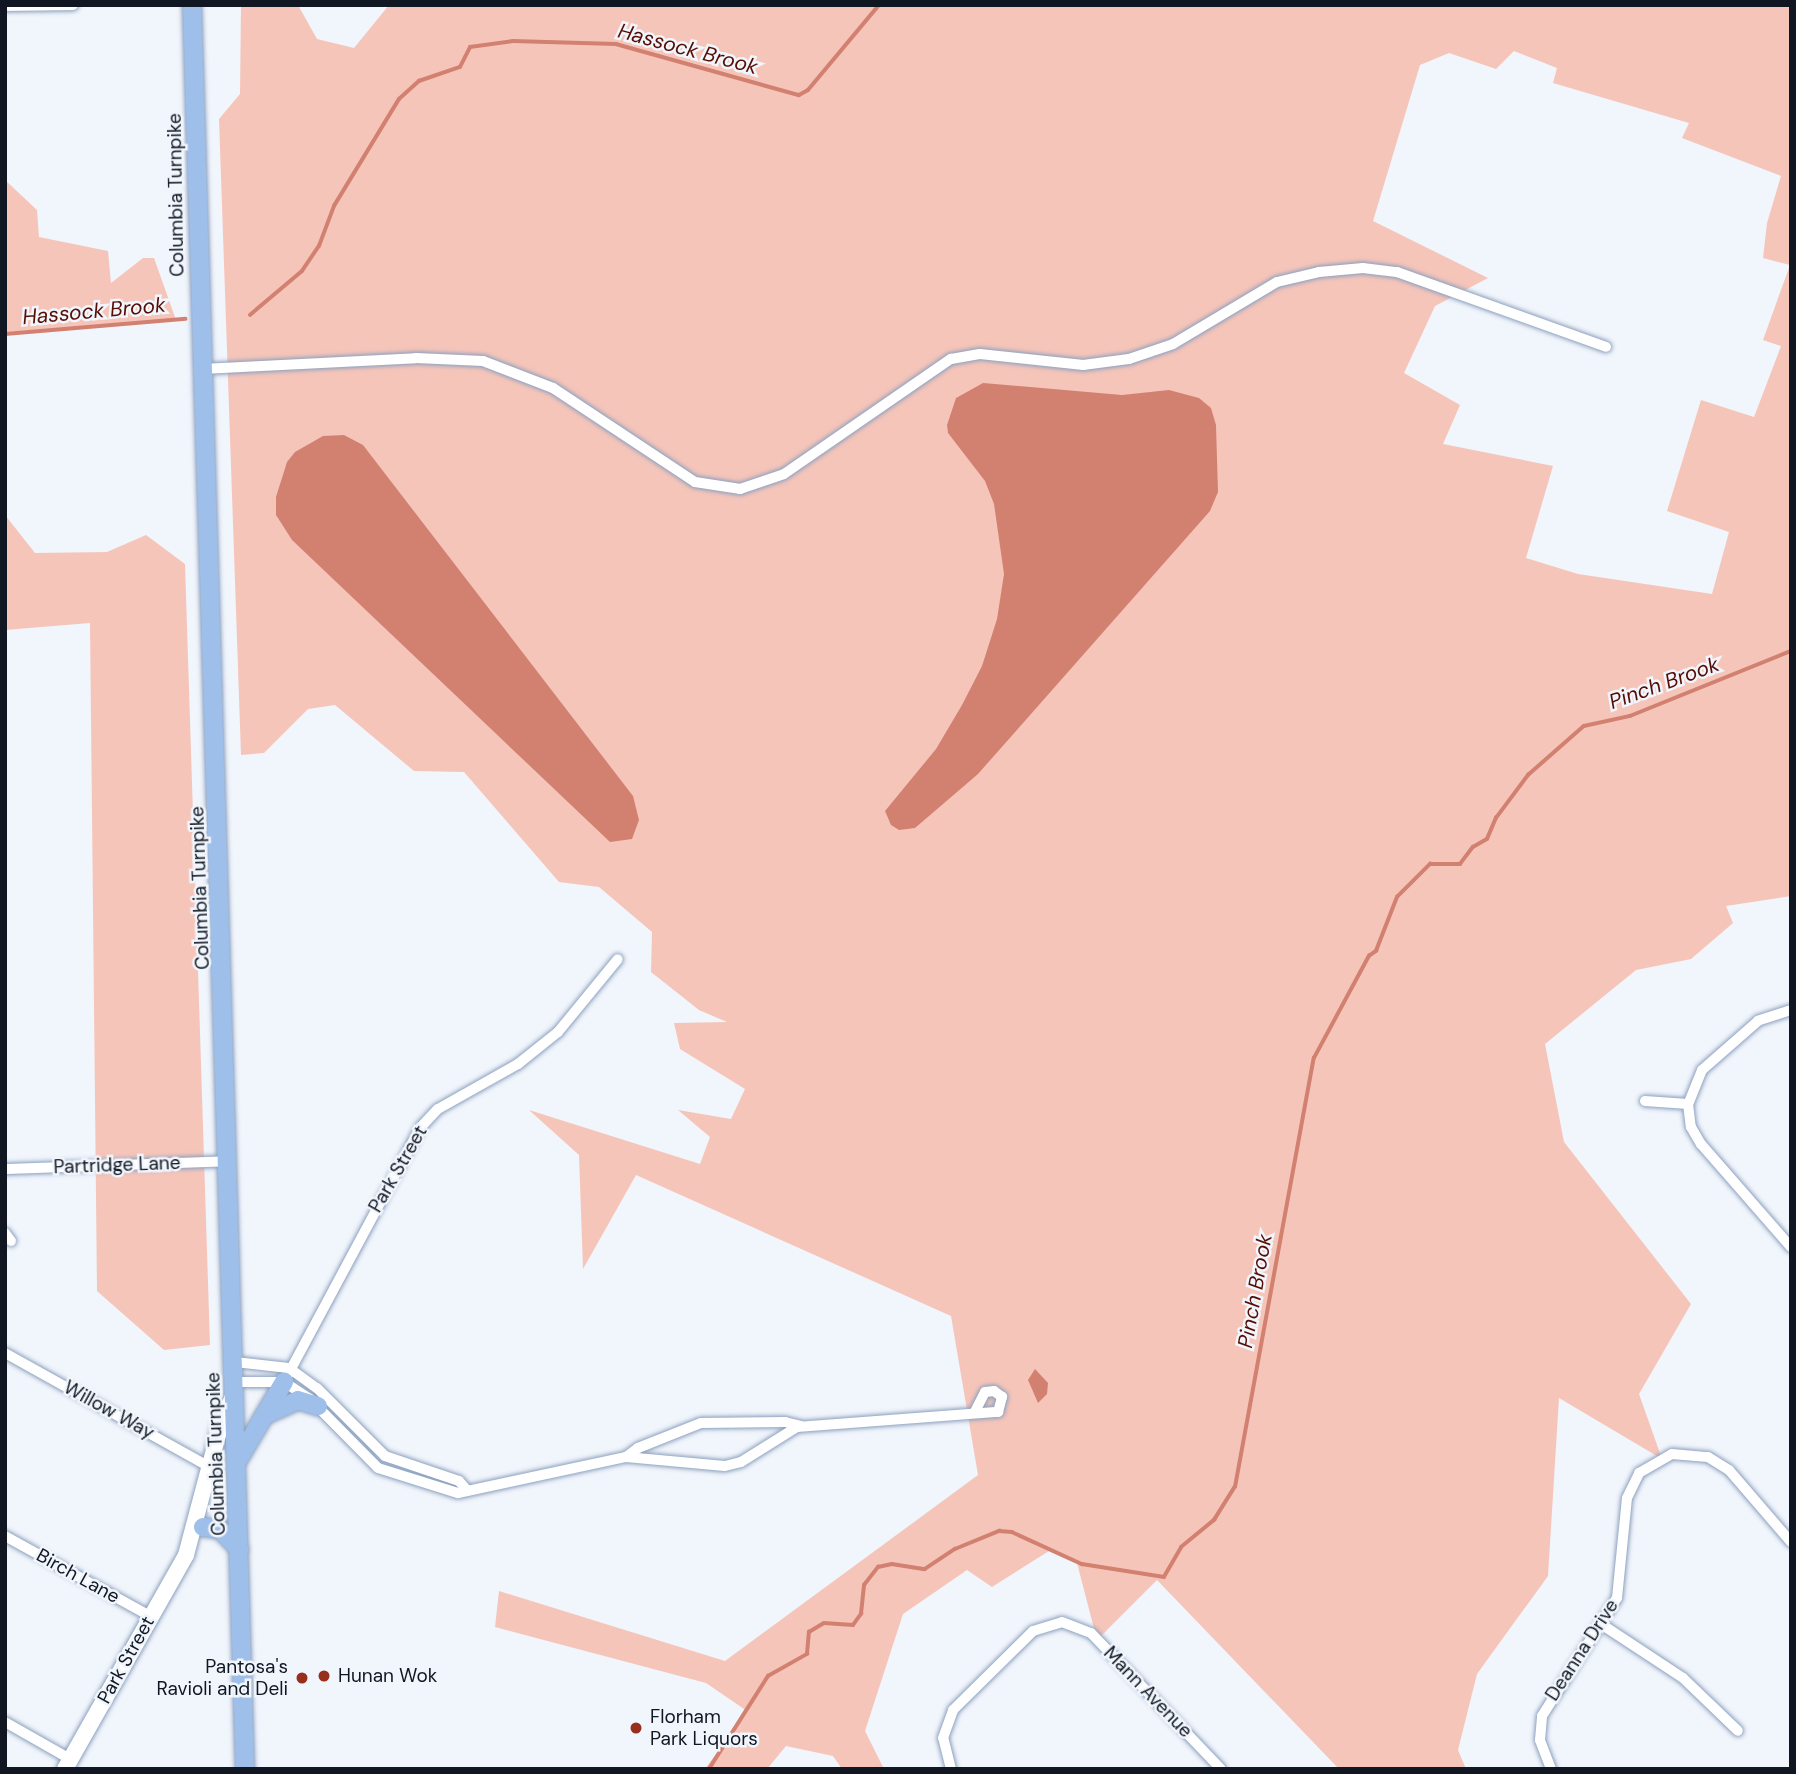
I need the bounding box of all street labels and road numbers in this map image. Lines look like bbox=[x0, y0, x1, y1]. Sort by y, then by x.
street label: Columbia Turnpike bbox=[163, 113, 189, 277]
street label: Columbia Turnpike bbox=[186, 806, 214, 970]
street label: Park Street bbox=[364, 1122, 432, 1216]
street label: Partridge Lane bbox=[53, 1151, 181, 1179]
street label: Columbia Turnpike bbox=[202, 1372, 230, 1536]
street label: Willow Way bbox=[60, 1376, 158, 1444]
street label: Birch Lane bbox=[32, 1544, 124, 1608]
street label: Deanna Drive bbox=[1541, 1595, 1623, 1705]
street label: Park Street bbox=[93, 1612, 159, 1708]
street label: Mann Avenue bbox=[1099, 1642, 1197, 1742]

